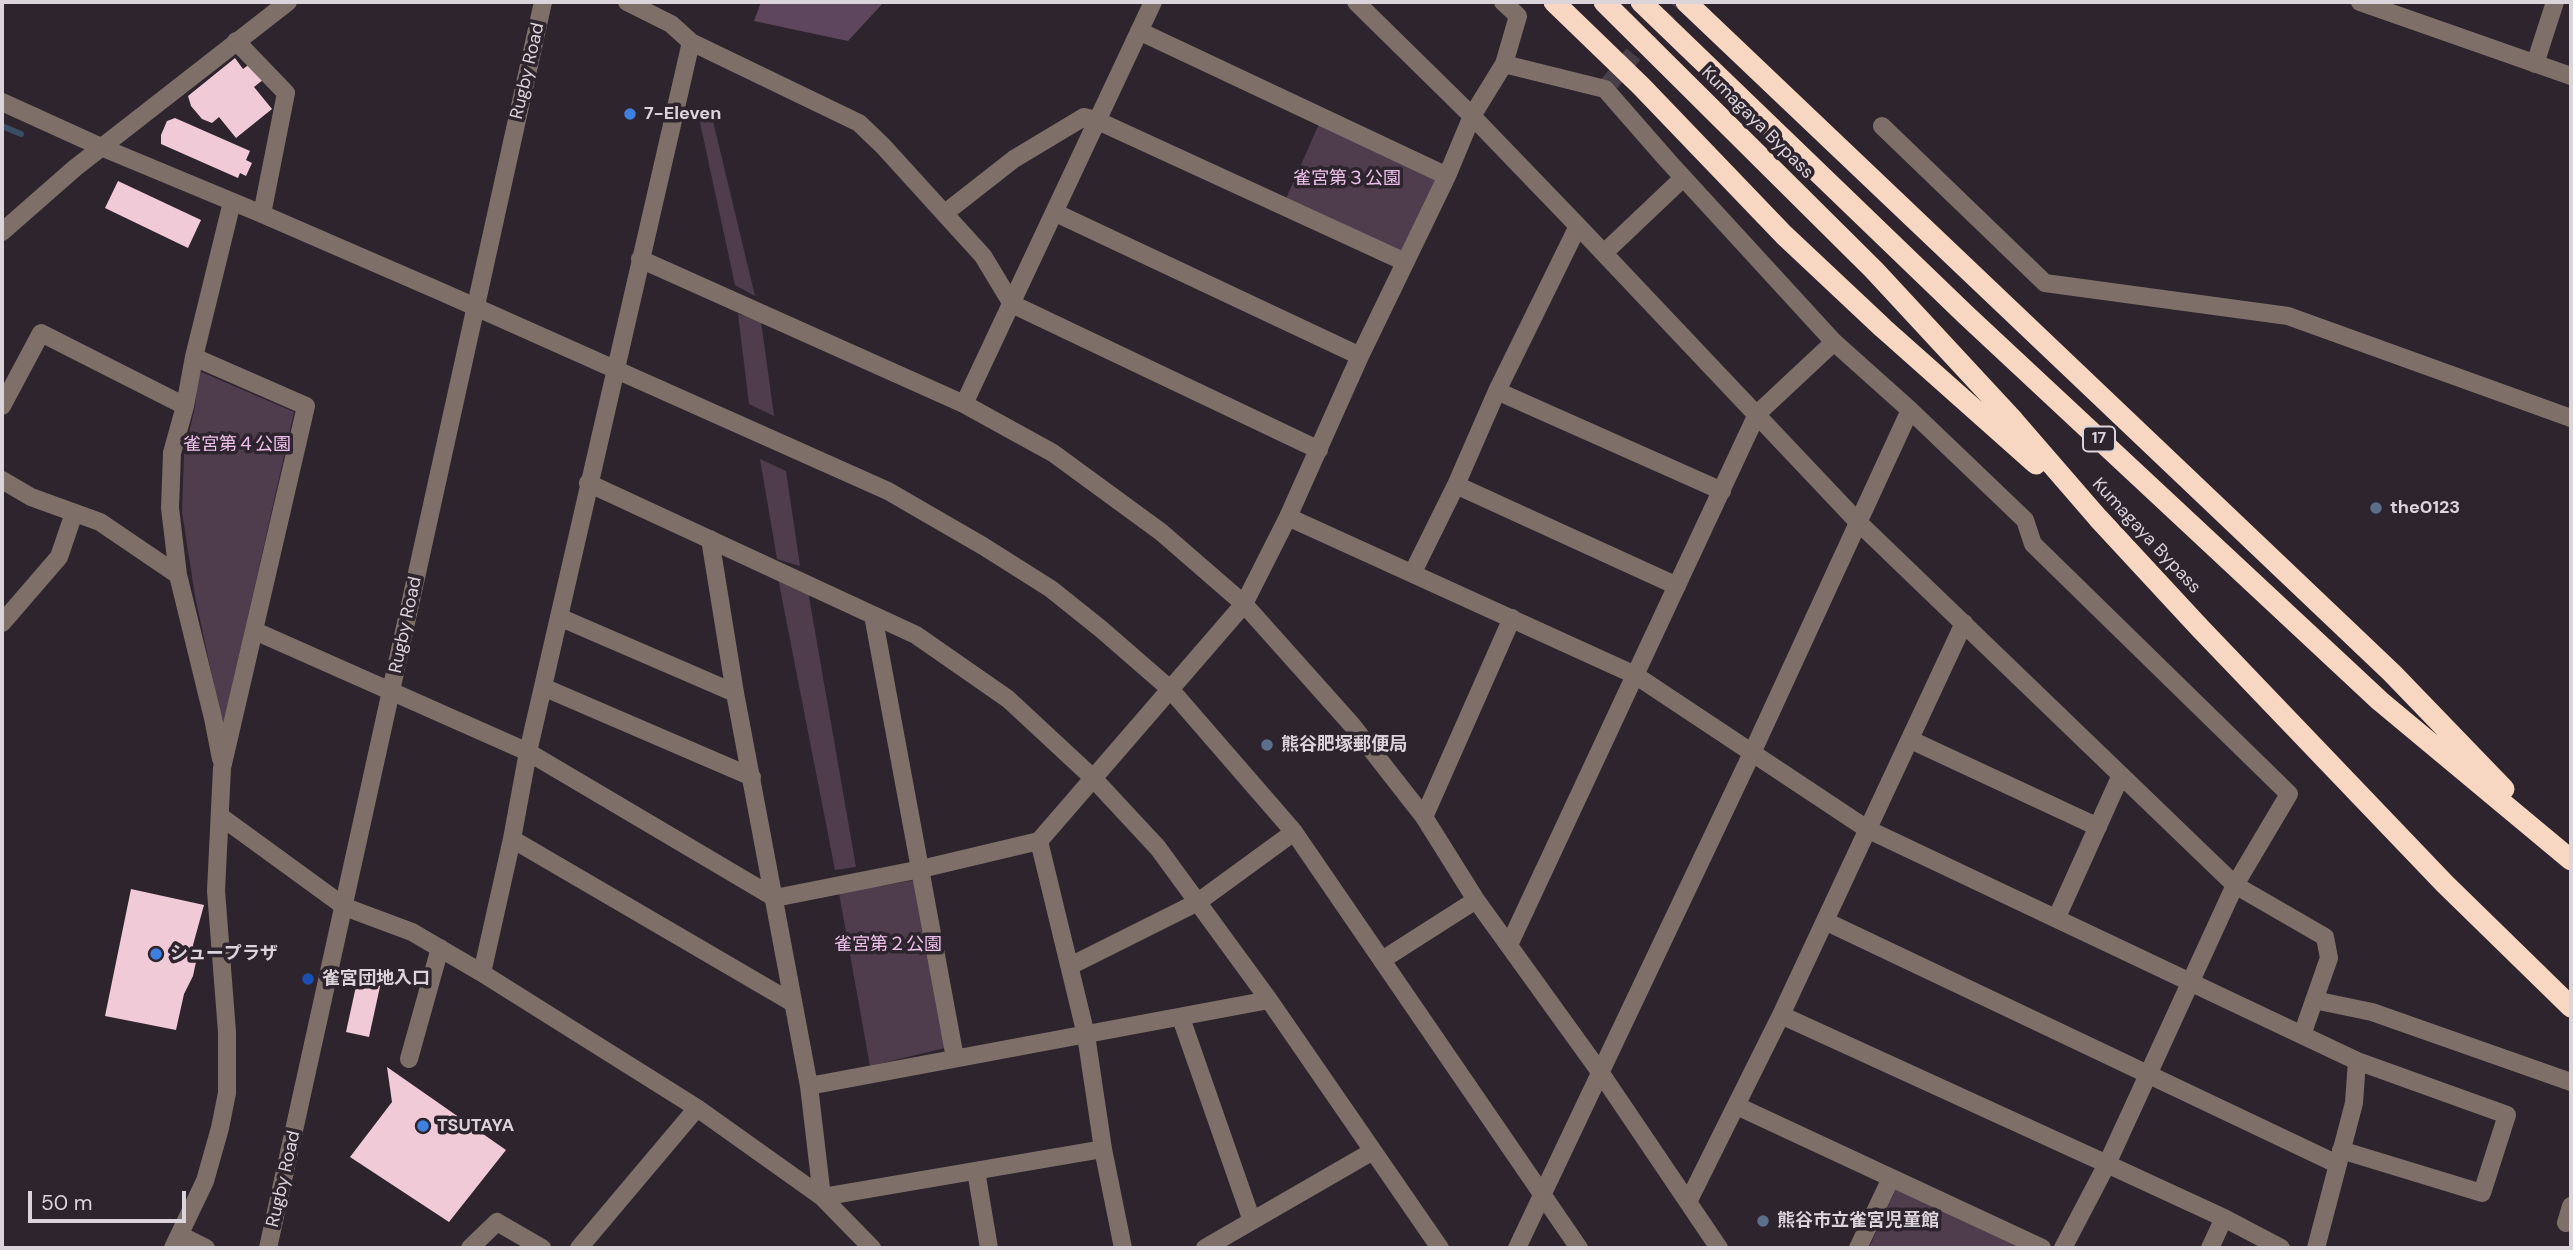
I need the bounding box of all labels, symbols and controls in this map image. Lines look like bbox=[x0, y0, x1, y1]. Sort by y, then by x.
street label: Rugby Road bbox=[506, 21, 550, 121]
street label: Kumagaya Bypass bbox=[1696, 62, 1818, 184]
place label: 7-Eleven bbox=[644, 103, 721, 125]
marker: 7-Eleven bbox=[622, 106, 638, 122]
park label: 雀宮第３公園 bbox=[1293, 168, 1401, 190]
road number: 17 bbox=[2083, 426, 2115, 452]
park label: 雀宮第４公園 bbox=[183, 434, 291, 456]
street label: Kumagaya Bypass bbox=[2087, 474, 2205, 598]
place label: the0123 bbox=[2390, 497, 2460, 519]
marker: the0123 bbox=[2368, 500, 2384, 516]
street label: Rugby Road bbox=[385, 575, 427, 675]
place label: 熊谷肥塚郵便局 bbox=[1281, 734, 1407, 756]
marker: 熊谷肥塚郵便局 bbox=[1259, 737, 1275, 753]
park label: 雀宮第２公園 bbox=[834, 934, 942, 956]
place label: シュープラザ bbox=[170, 943, 278, 965]
marker: シュープラザ bbox=[148, 946, 164, 962]
place label: 雀宮団地入口 bbox=[322, 968, 430, 990]
marker: 雀宮団地入口 bbox=[300, 971, 316, 987]
place label: TSUTAYA bbox=[437, 1115, 514, 1137]
marker: TSUTAYA bbox=[415, 1118, 431, 1134]
street label: Rugby Road bbox=[262, 1129, 306, 1229]
scale bar bbox=[32, 1176, 189, 1220]
text: 50 m bbox=[41, 1189, 92, 1217]
place label: 熊谷市立雀宮児童館 bbox=[1777, 1210, 1939, 1232]
marker: 熊谷市立雀宮児童館 bbox=[1755, 1213, 1771, 1229]

